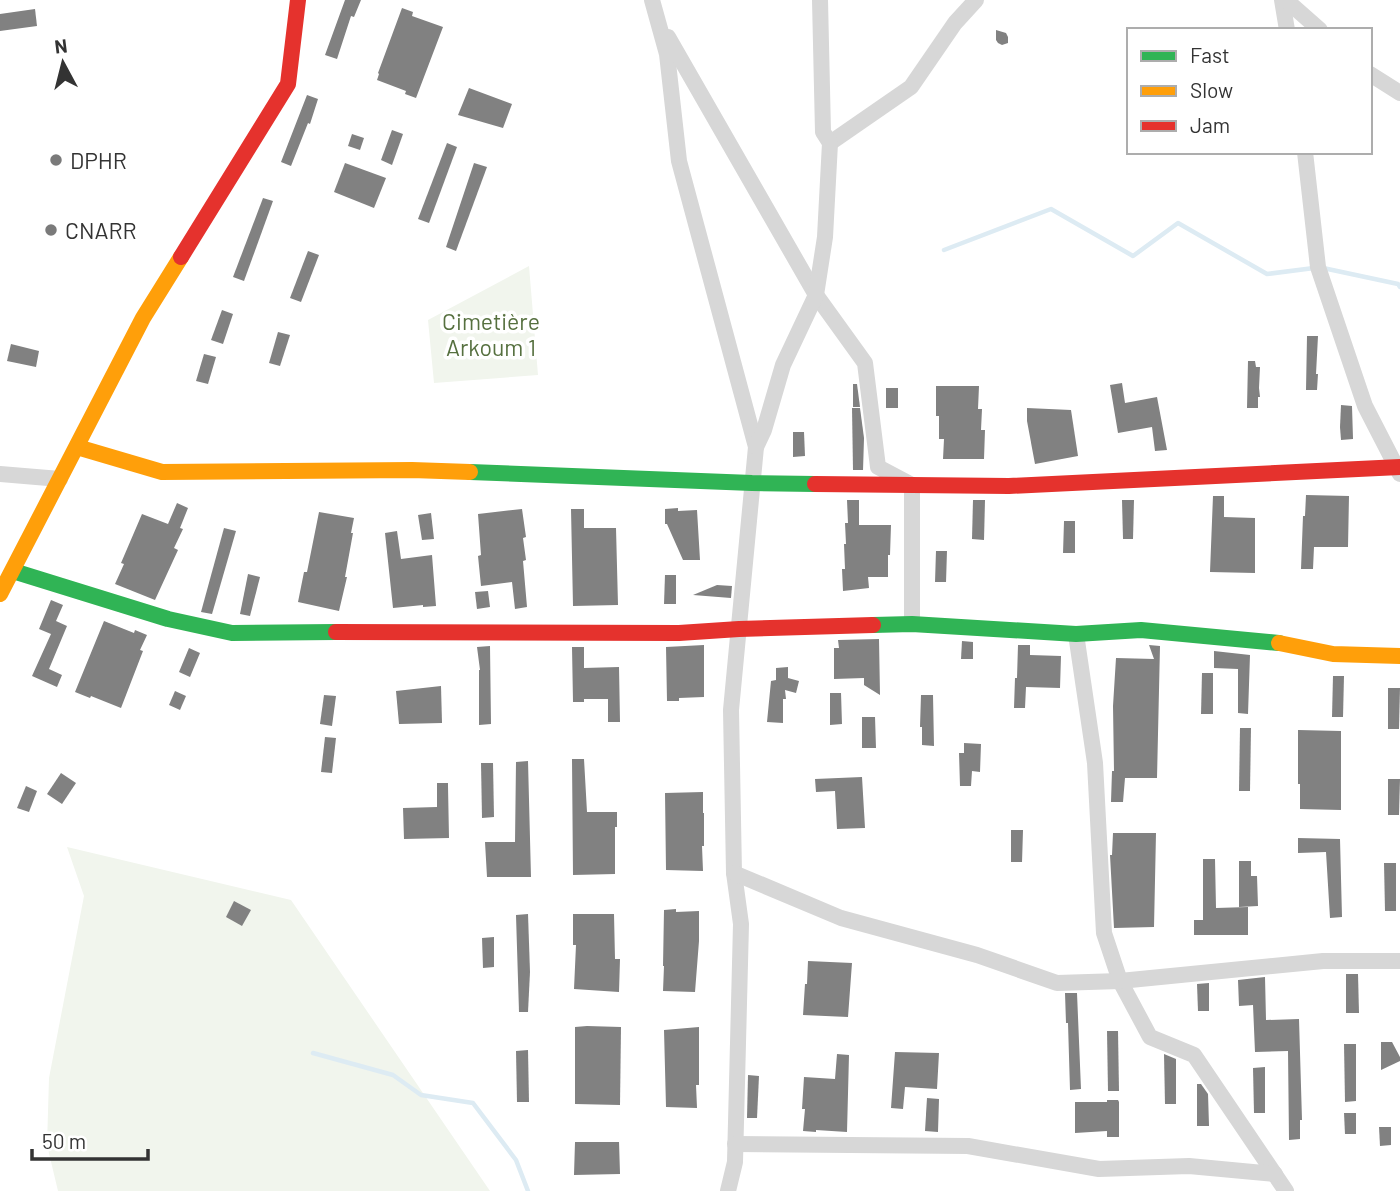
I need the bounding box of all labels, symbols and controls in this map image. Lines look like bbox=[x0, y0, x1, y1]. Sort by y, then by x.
north arrow bbox=[28, 28, 98, 98]
legend bbox=[1127, 28, 1372, 154]
text: N bbox=[53, 33, 69, 58]
text: Fast bbox=[1190, 42, 1230, 67]
text: Slow bbox=[1190, 77, 1233, 102]
text: Jam bbox=[1190, 112, 1230, 137]
place label: DPHR bbox=[70, 146, 127, 174]
marker: DPHR bbox=[48, 152, 64, 168]
place label: CNARR bbox=[65, 216, 137, 244]
marker: CNARR bbox=[43, 222, 59, 238]
park label: Cimetière Arkoum 1 bbox=[442, 307, 540, 361]
scale bar bbox=[32, 1118, 147, 1162]
text: 50 m bbox=[42, 1128, 86, 1153]

